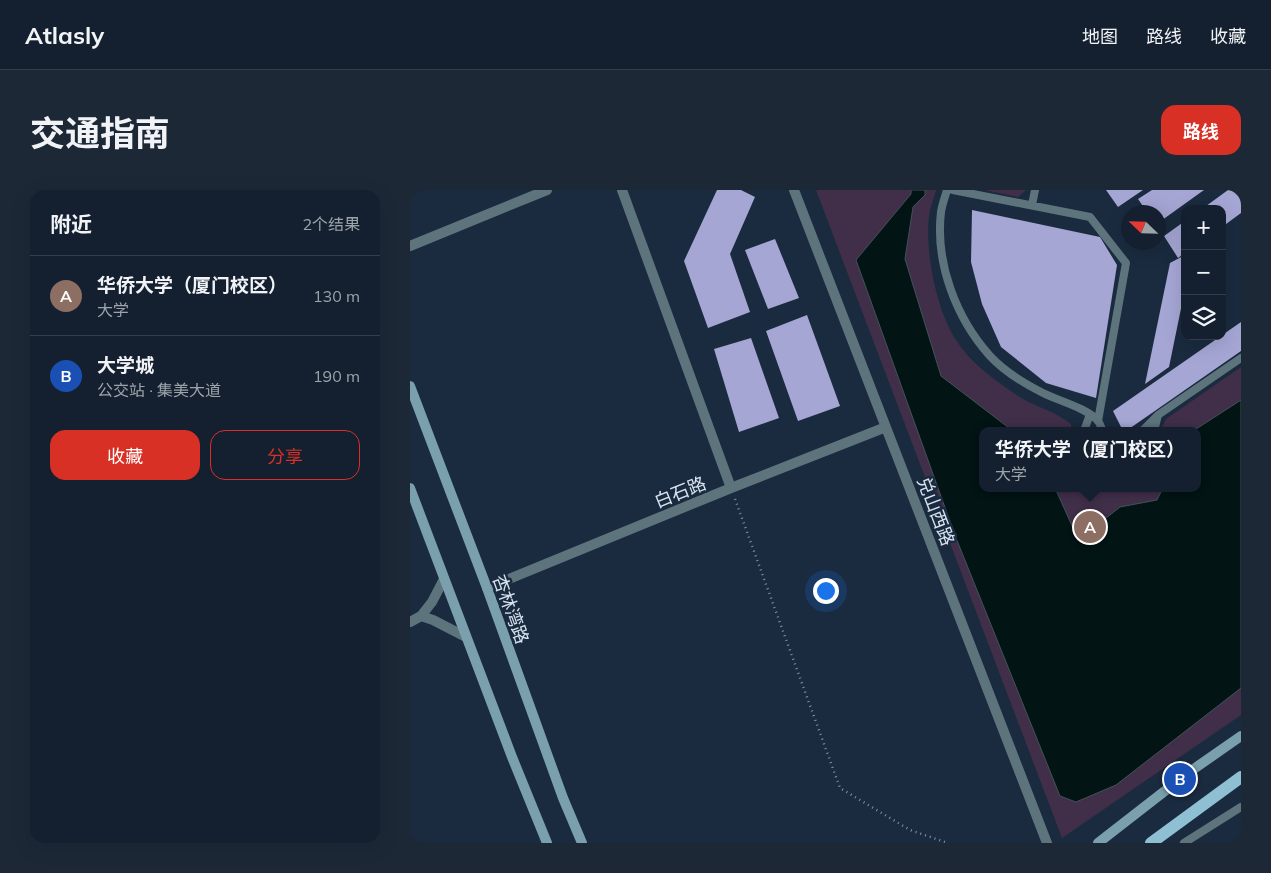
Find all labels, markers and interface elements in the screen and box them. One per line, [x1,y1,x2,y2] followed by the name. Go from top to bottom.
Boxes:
[25,20,104,50] text: Atlasly
[1082,25,1118,48] text: 地图
[1146,25,1182,48] text: 路线
[1210,25,1246,48] text: 收藏
[1161,105,1241,155] button: 路线
[30,111,170,155] text: 交通指南
[1121,205,1166,250] north arrow
[1181,205,1226,340] map controls
[1181,205,1226,250] button: +
[50,211,92,237] text: 附近
[302,214,360,234] text: 2个结果
[1181,250,1226,295] button: −
[97,273,287,297] text: 华侨大学（厦门校区）
[60,286,72,306] text: A
[313,286,360,306] text: 130 m
[1181,295,1226,340] button: layers
[97,300,129,320] text: 大学
[97,353,154,377] text: 大学城
[60,366,72,386] text: B
[313,366,360,386] text: 190 m
[97,380,221,400] text: 公交站 · 集美大道
[979,427,1201,492] popup
[50,430,200,480] button: 收藏
[210,430,360,480] button: 分享
[995,437,1185,461] text: 华侨大学（厦门校区）
[995,464,1027,484] text: 大学
[651,471,709,513] street label: 白石路
[912,473,960,549] street label: 兑山西路
[1074,508,1106,546] pin: A
[488,571,534,647] street label: 杏林湾路
[813,578,839,604] your location
[1164,760,1196,798] pin: B

